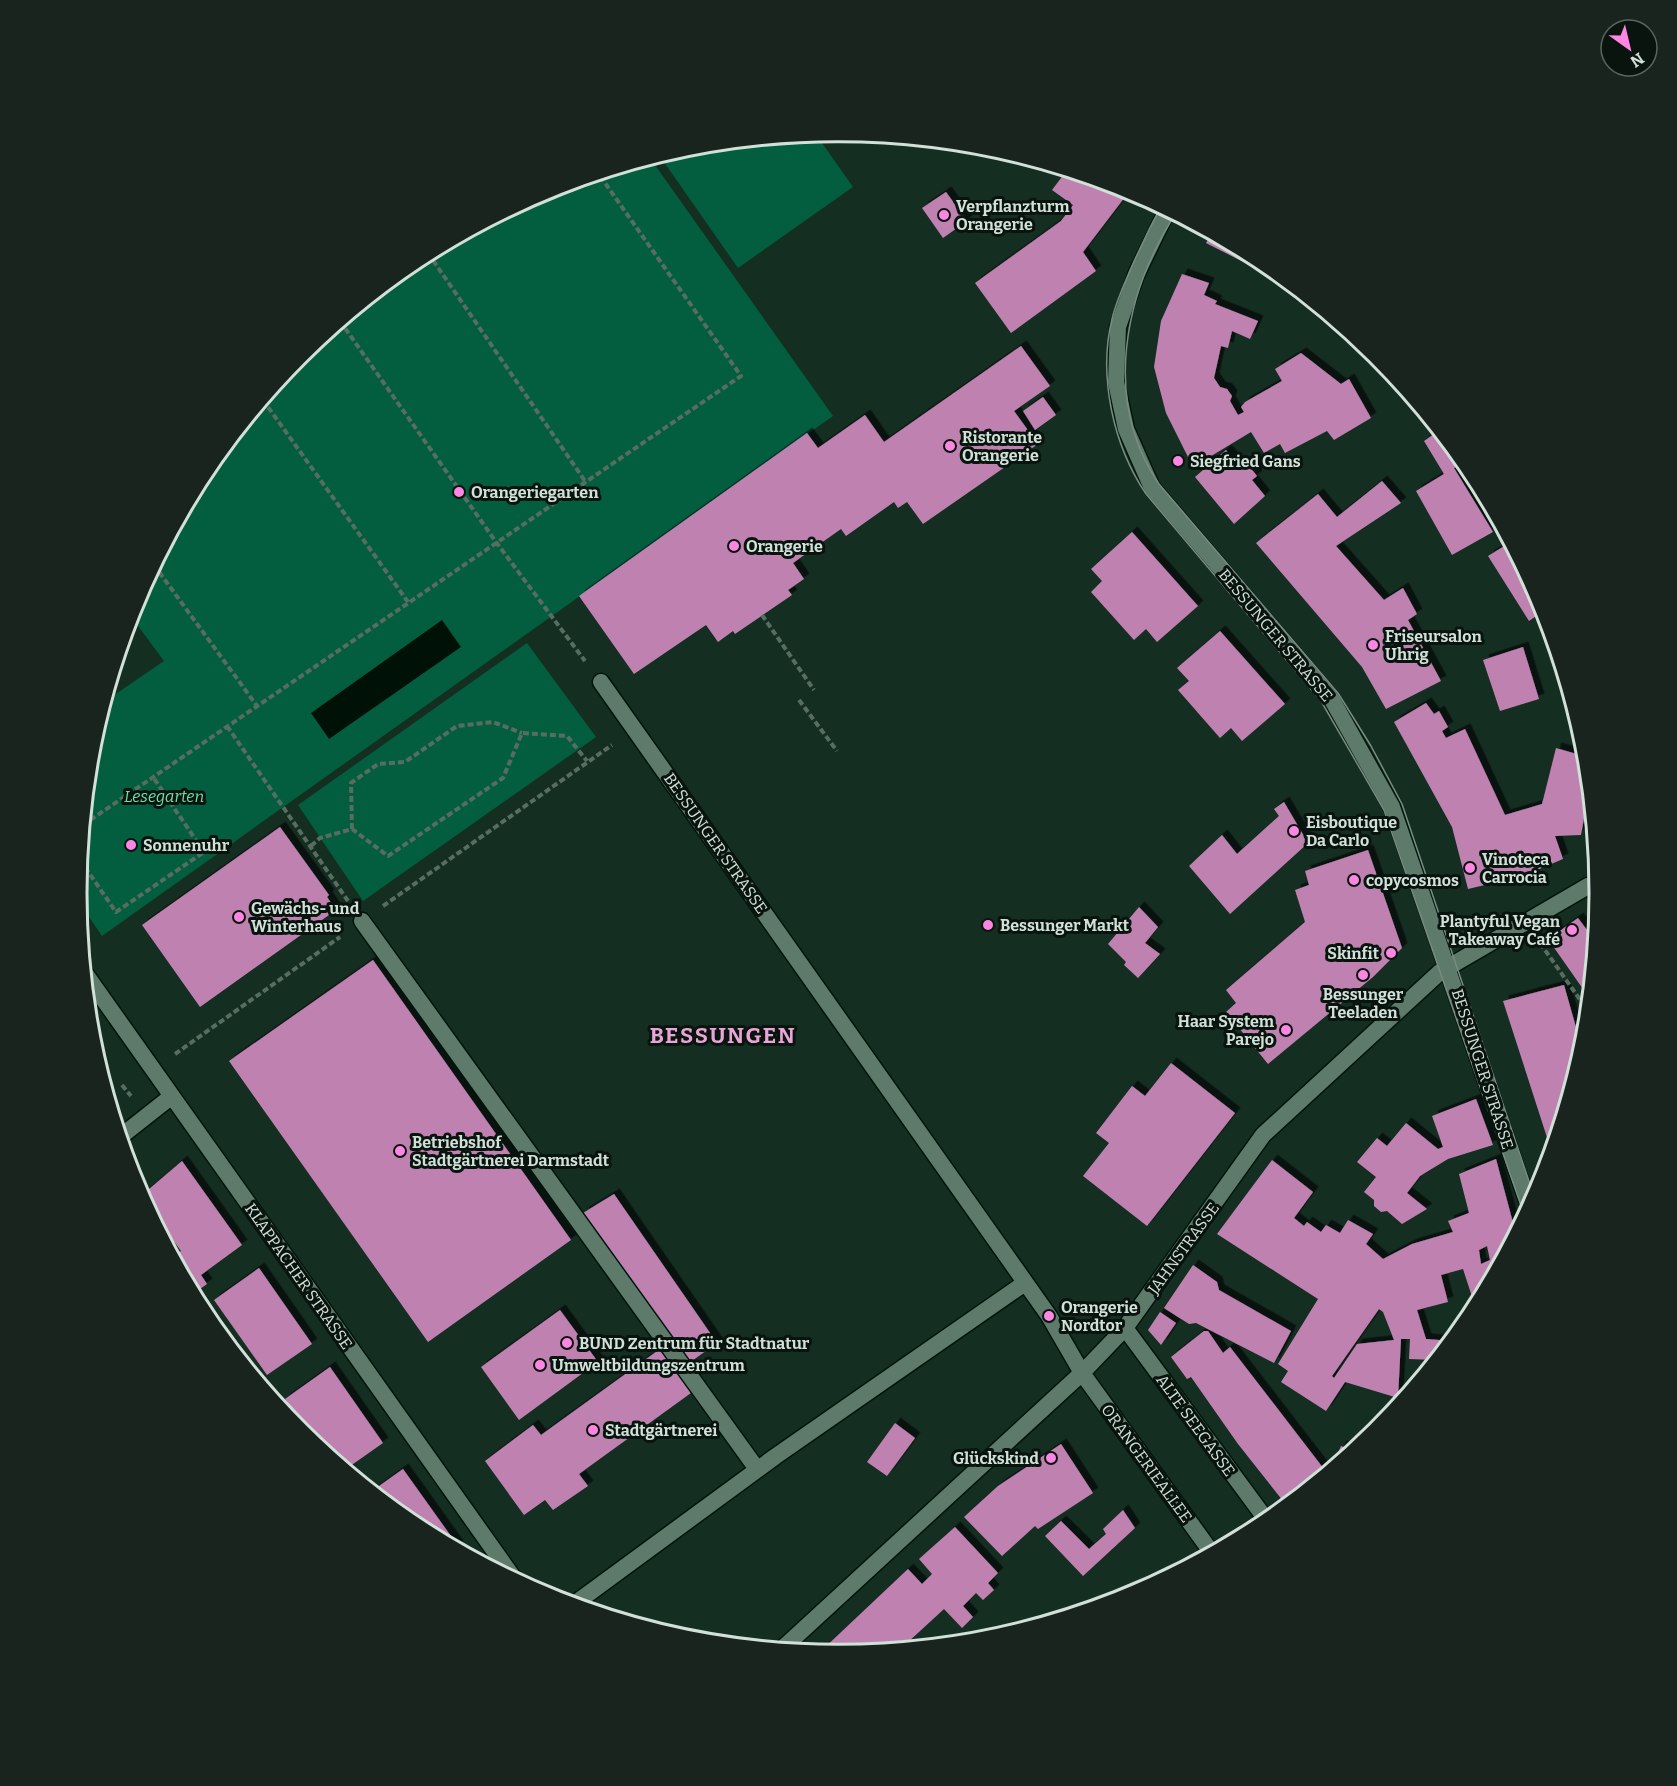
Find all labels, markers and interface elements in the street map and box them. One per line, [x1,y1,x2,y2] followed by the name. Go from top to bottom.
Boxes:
[1599,18,1659,78] north arrow
[1627,49,1648,71] text: N
[956,197,1070,234] place label: Verpflanzturm Orangerie
[937,208,951,222] marker: Verpflanzturm Orangerie
[962,428,1042,465] place label: Ristorante Orangerie
[943,439,957,453] marker: Ristorante Orangerie
[1190,452,1301,471] place label: Siegfried Gans
[1171,454,1185,468] marker: Siegfried Gans
[471,483,599,502] place label: Orangeriegarten
[452,485,466,499] marker: Orangeriegarten
[746,537,823,556] place label: Orangerie
[727,539,741,553] marker: Orangerie
[1215,565,1337,705] street label: BESSUNGER STRASSE
[1385,627,1482,664] place label: Friseursalon Uhrig
[1366,638,1380,652] marker: Friseursalon Uhrig
[660,769,771,917] street label: BESSUNGER STRASSE
[124,787,204,806] park label: Lesegarten
[1306,813,1397,850] place label: Eisboutique Da Carlo
[1287,824,1301,838] marker: Eisboutique Da Carlo
[143,836,230,855] place label: Sonnenuhr
[124,838,138,852] marker: Sonnenuhr
[1482,850,1549,887] place label: Vinoteca Carrocia
[1463,861,1477,875] marker: Vinoteca Carrocia
[1366,871,1459,890] place label: copycosmos
[1347,873,1361,887] marker: copycosmos
[251,899,360,936] place label: Gewächs- und Winterhaus
[232,910,246,924] marker: Gewächs- und Winterhaus
[1440,912,1561,949] place label: Plantyful Vegan Takeaway Café
[1000,916,1130,935] place label: Bessunger Markt
[981,918,995,932] marker: Bessunger Markt
[1565,923,1579,937] marker: Plantyful Vegan Takeaway Café
[1327,944,1380,963] place label: Skinfit
[1384,946,1398,960] marker: Skinfit
[1356,968,1370,982] marker: Bessunger Teeladen
[1323,985,1404,1022] place label: Bessunger Teeladen
[1448,987,1517,1152] street label: BESSUNGER STRASSE
[1178,1012,1275,1049] place label: Haar System Parejo
[650,1022,796,1049] district label: BESSUNGEN
[1279,1023,1293,1037] marker: Haar System Parejo
[412,1133,610,1170] place label: Betriebshof Stadtgärtnerei Darmstadt
[393,1144,407,1158] marker: Betriebshof Stadtgärtnerei Darmstadt
[1143,1199,1223,1299] street label: JAHNSTRASSE
[241,1200,356,1353] street label: KLAPPACHER STRASSE
[1061,1298,1138,1335] place label: Orangerie Nordtor
[1042,1309,1056,1323] marker: Orangerie Nordtor
[579,1334,810,1353] place label: BUND Zentrum für Stadtnatur
[560,1336,574,1350] marker: BUND Zentrum für Stadtnatur
[552,1356,745,1375] place label: Umweltbildungszentrum
[533,1358,547,1372] marker: Umweltbildungszentrum
[1152,1371,1239,1480] street label: ALTE SEEGASSE
[1097,1400,1196,1526] street label: ORANGERIEALLEE
[605,1421,717,1440] place label: Stadtgärtnerei
[586,1423,600,1437] marker: Stadtgärtnerei
[953,1449,1039,1468] place label: Glückskind
[1044,1451,1058,1465] marker: Glückskind

